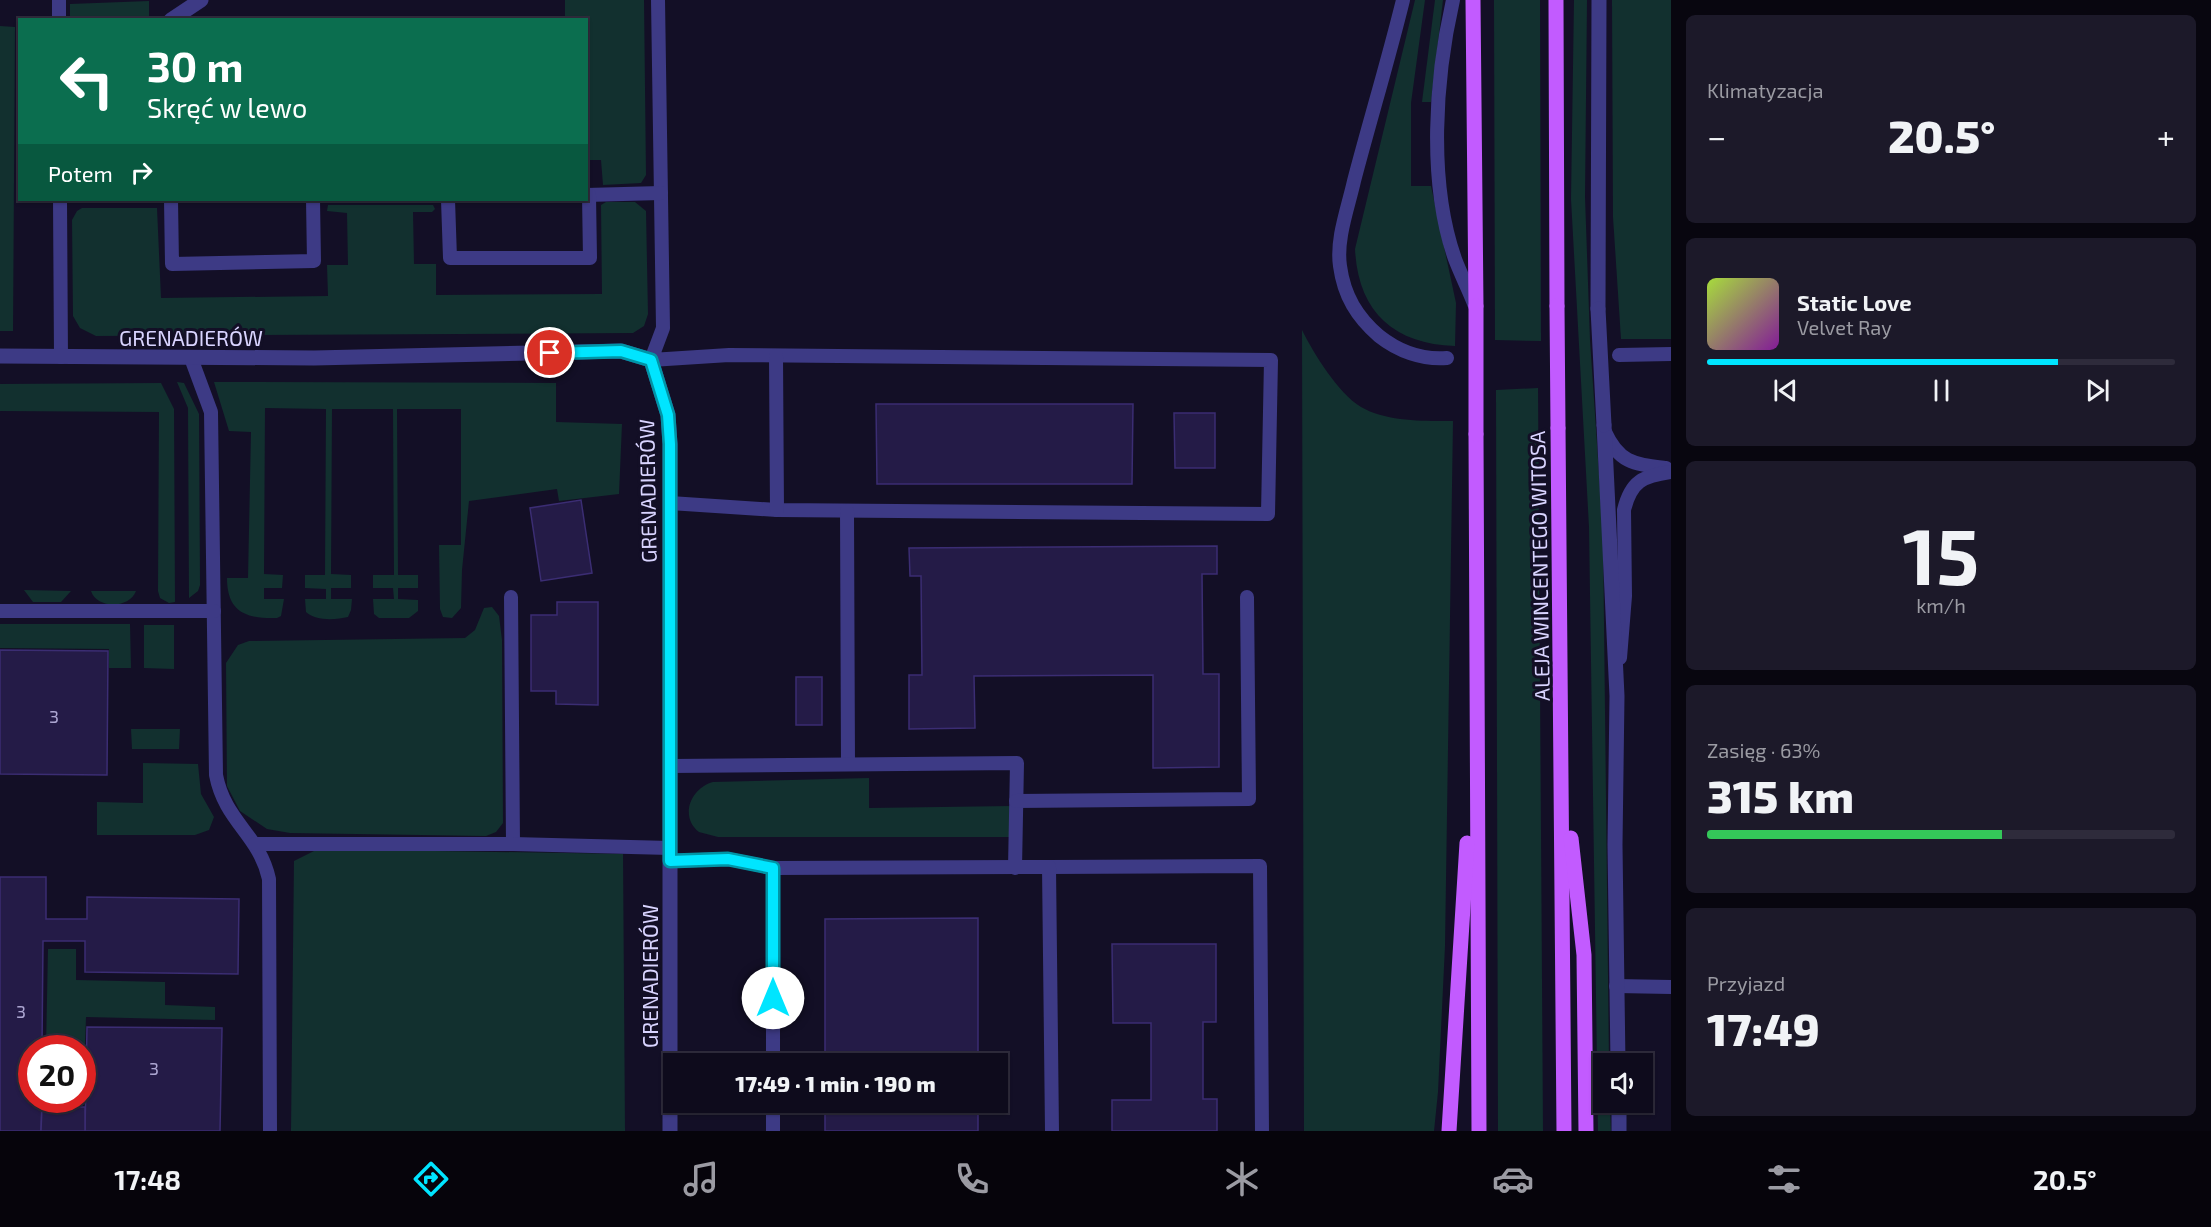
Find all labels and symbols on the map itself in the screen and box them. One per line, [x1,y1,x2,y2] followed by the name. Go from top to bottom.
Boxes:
[119,325,263,350] street label: GRENADIERÓW
[524,327,575,378] pin
[633,419,661,563] street label: GRENADIERÓW
[1524,431,1554,701] street label: ALEJA WINCENTEGO WITOSA
[49,705,59,727] house number: 3
[637,904,662,1048] street label: GRENADIERÓW
[741,966,805,1030] position arrow
[16,1000,26,1022] house number: 3
[18,1035,96,1113] speed limit sign: 20
[149,1057,159,1079] house number: 3

